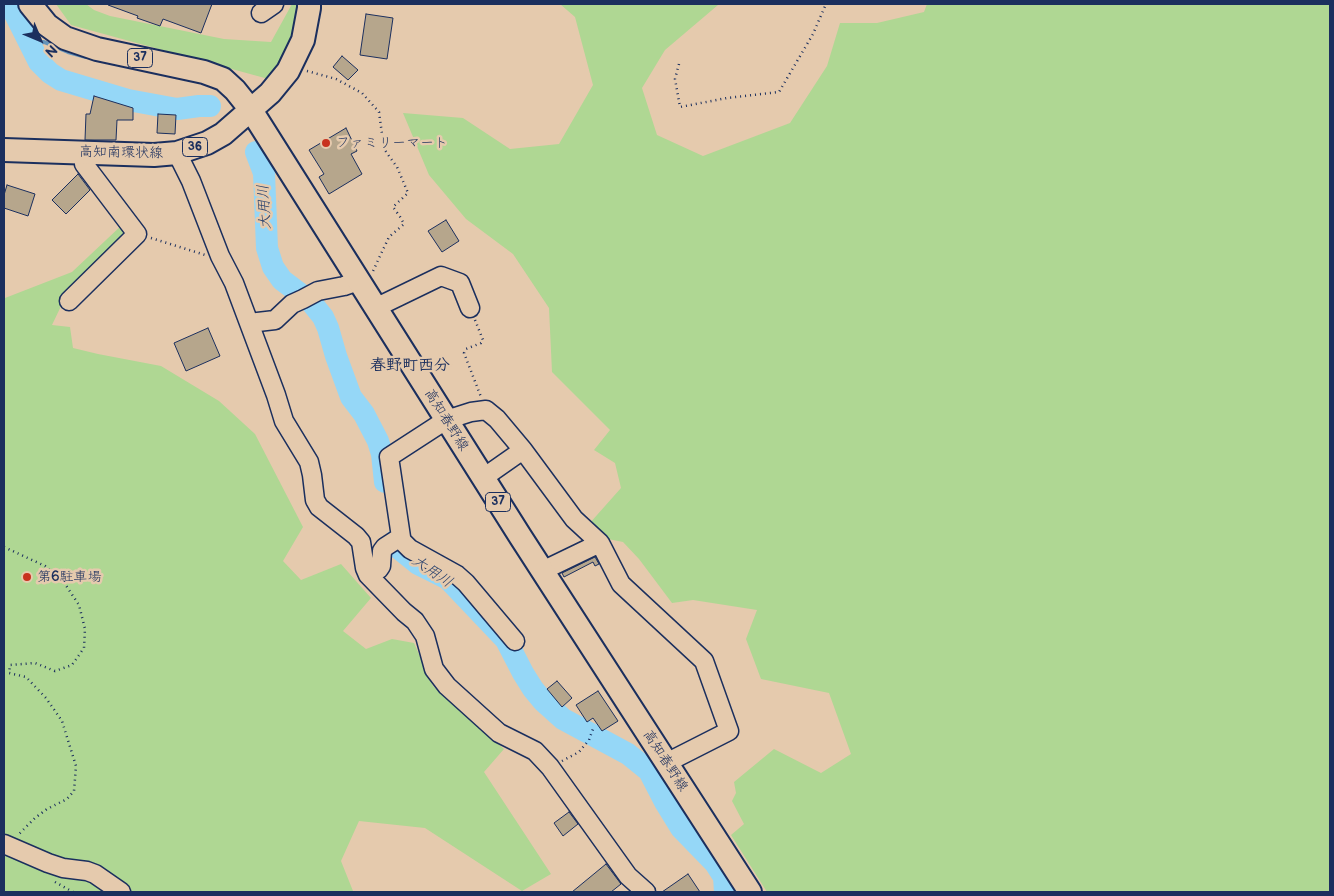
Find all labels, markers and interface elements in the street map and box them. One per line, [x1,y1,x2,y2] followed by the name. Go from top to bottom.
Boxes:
[15,15,65,65] north arrow
[41,41,61,61] text: N
[128,48,152,68] road number: 37
[336,135,448,151] place label: ファミリーマート
[320,137,332,149] marker: ファミリーマート
[182,138,208,156] road number: 36
[79,144,163,162] street label: 高知南環状線
[255,184,275,230] water label: 大用川
[370,356,450,376] district label: 春野町西分
[420,386,472,454] street label: 高知春野線
[486,492,510,512] road number: 37
[408,552,456,592] water label: 大用川
[37,569,102,585] place label: 第6駐車場
[21,571,33,583] marker: 第6駐車場
[639,727,691,795] street label: 高知春野線

